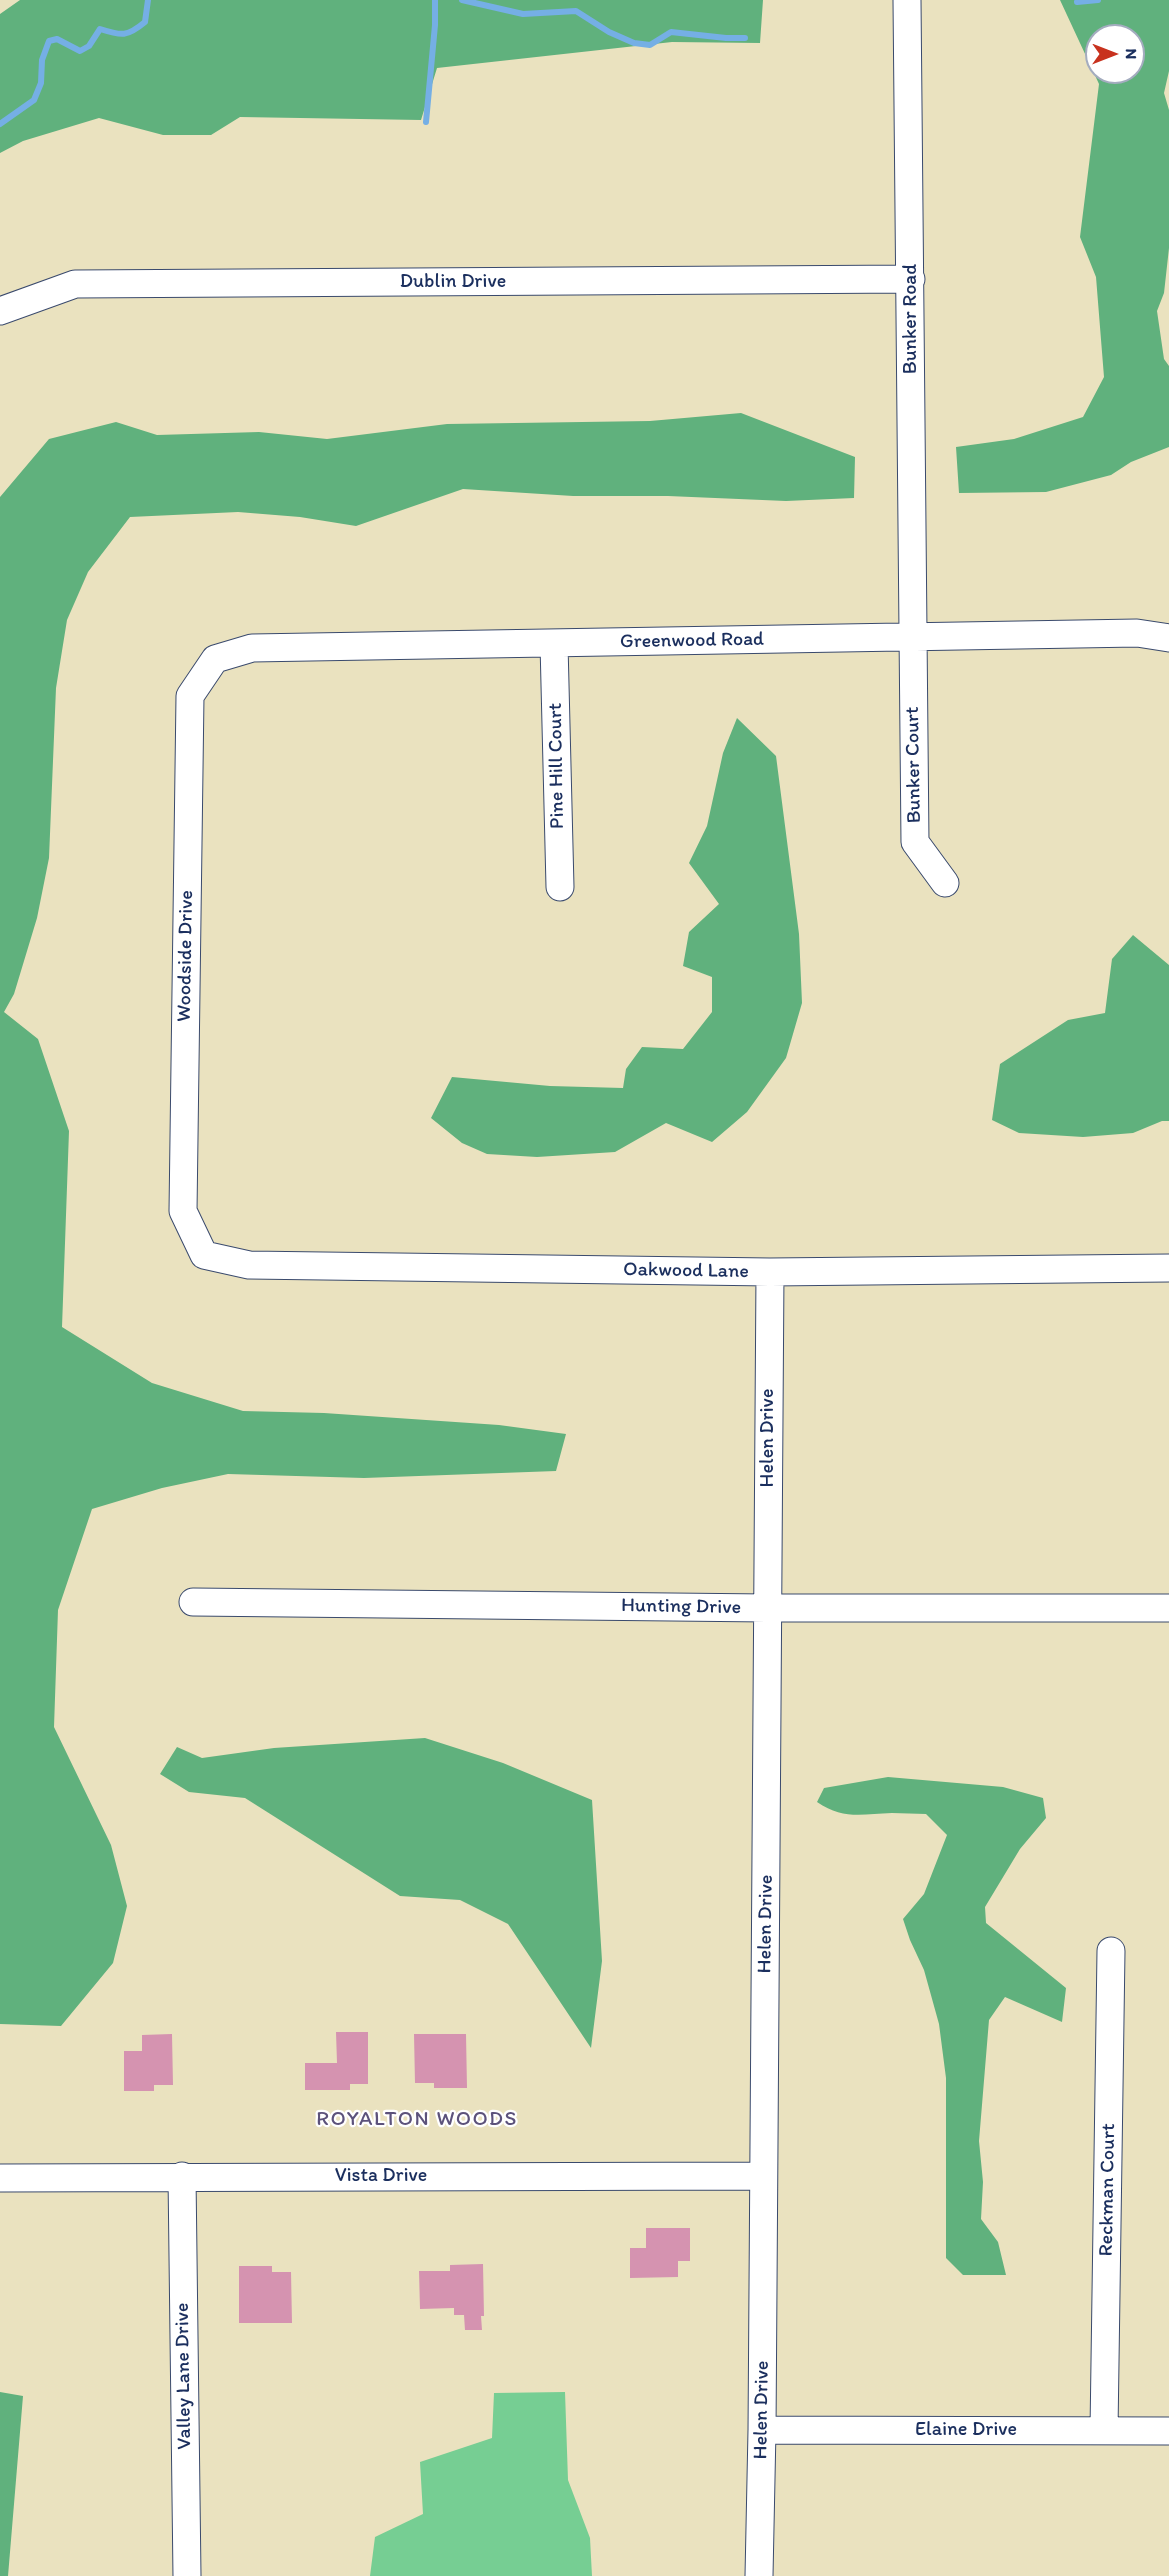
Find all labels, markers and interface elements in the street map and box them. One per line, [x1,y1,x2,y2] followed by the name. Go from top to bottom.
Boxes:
[1085,24,1145,84] north arrow
[1122,49,1141,59] text: N
[899,264,923,374] street label: Bunker Road
[400,270,506,294] street label: Dublin Drive
[620,628,764,654] street label: Greenwood Road
[544,703,570,829] street label: Pine Hill Court
[901,706,927,824] street label: Bunker Court
[173,890,199,1022] street label: Woodside Drive
[623,1258,749,1284] street label: Oakwood Lane
[756,1389,780,1487] street label: Helen Drive
[621,1594,741,1620] street label: Hunting Drive
[753,1874,779,1974] street label: Helen Drive
[315,2107,519,2133] district label: ROYALTON WOODS
[1095,2123,1121,2257] street label: Reckman Court
[335,2164,427,2188] street label: Vista Drive
[171,2302,197,2450] street label: Valley Lane Drive
[749,2360,775,2460] street label: Helen Drive
[915,2418,1017,2442] street label: Elaine Drive

